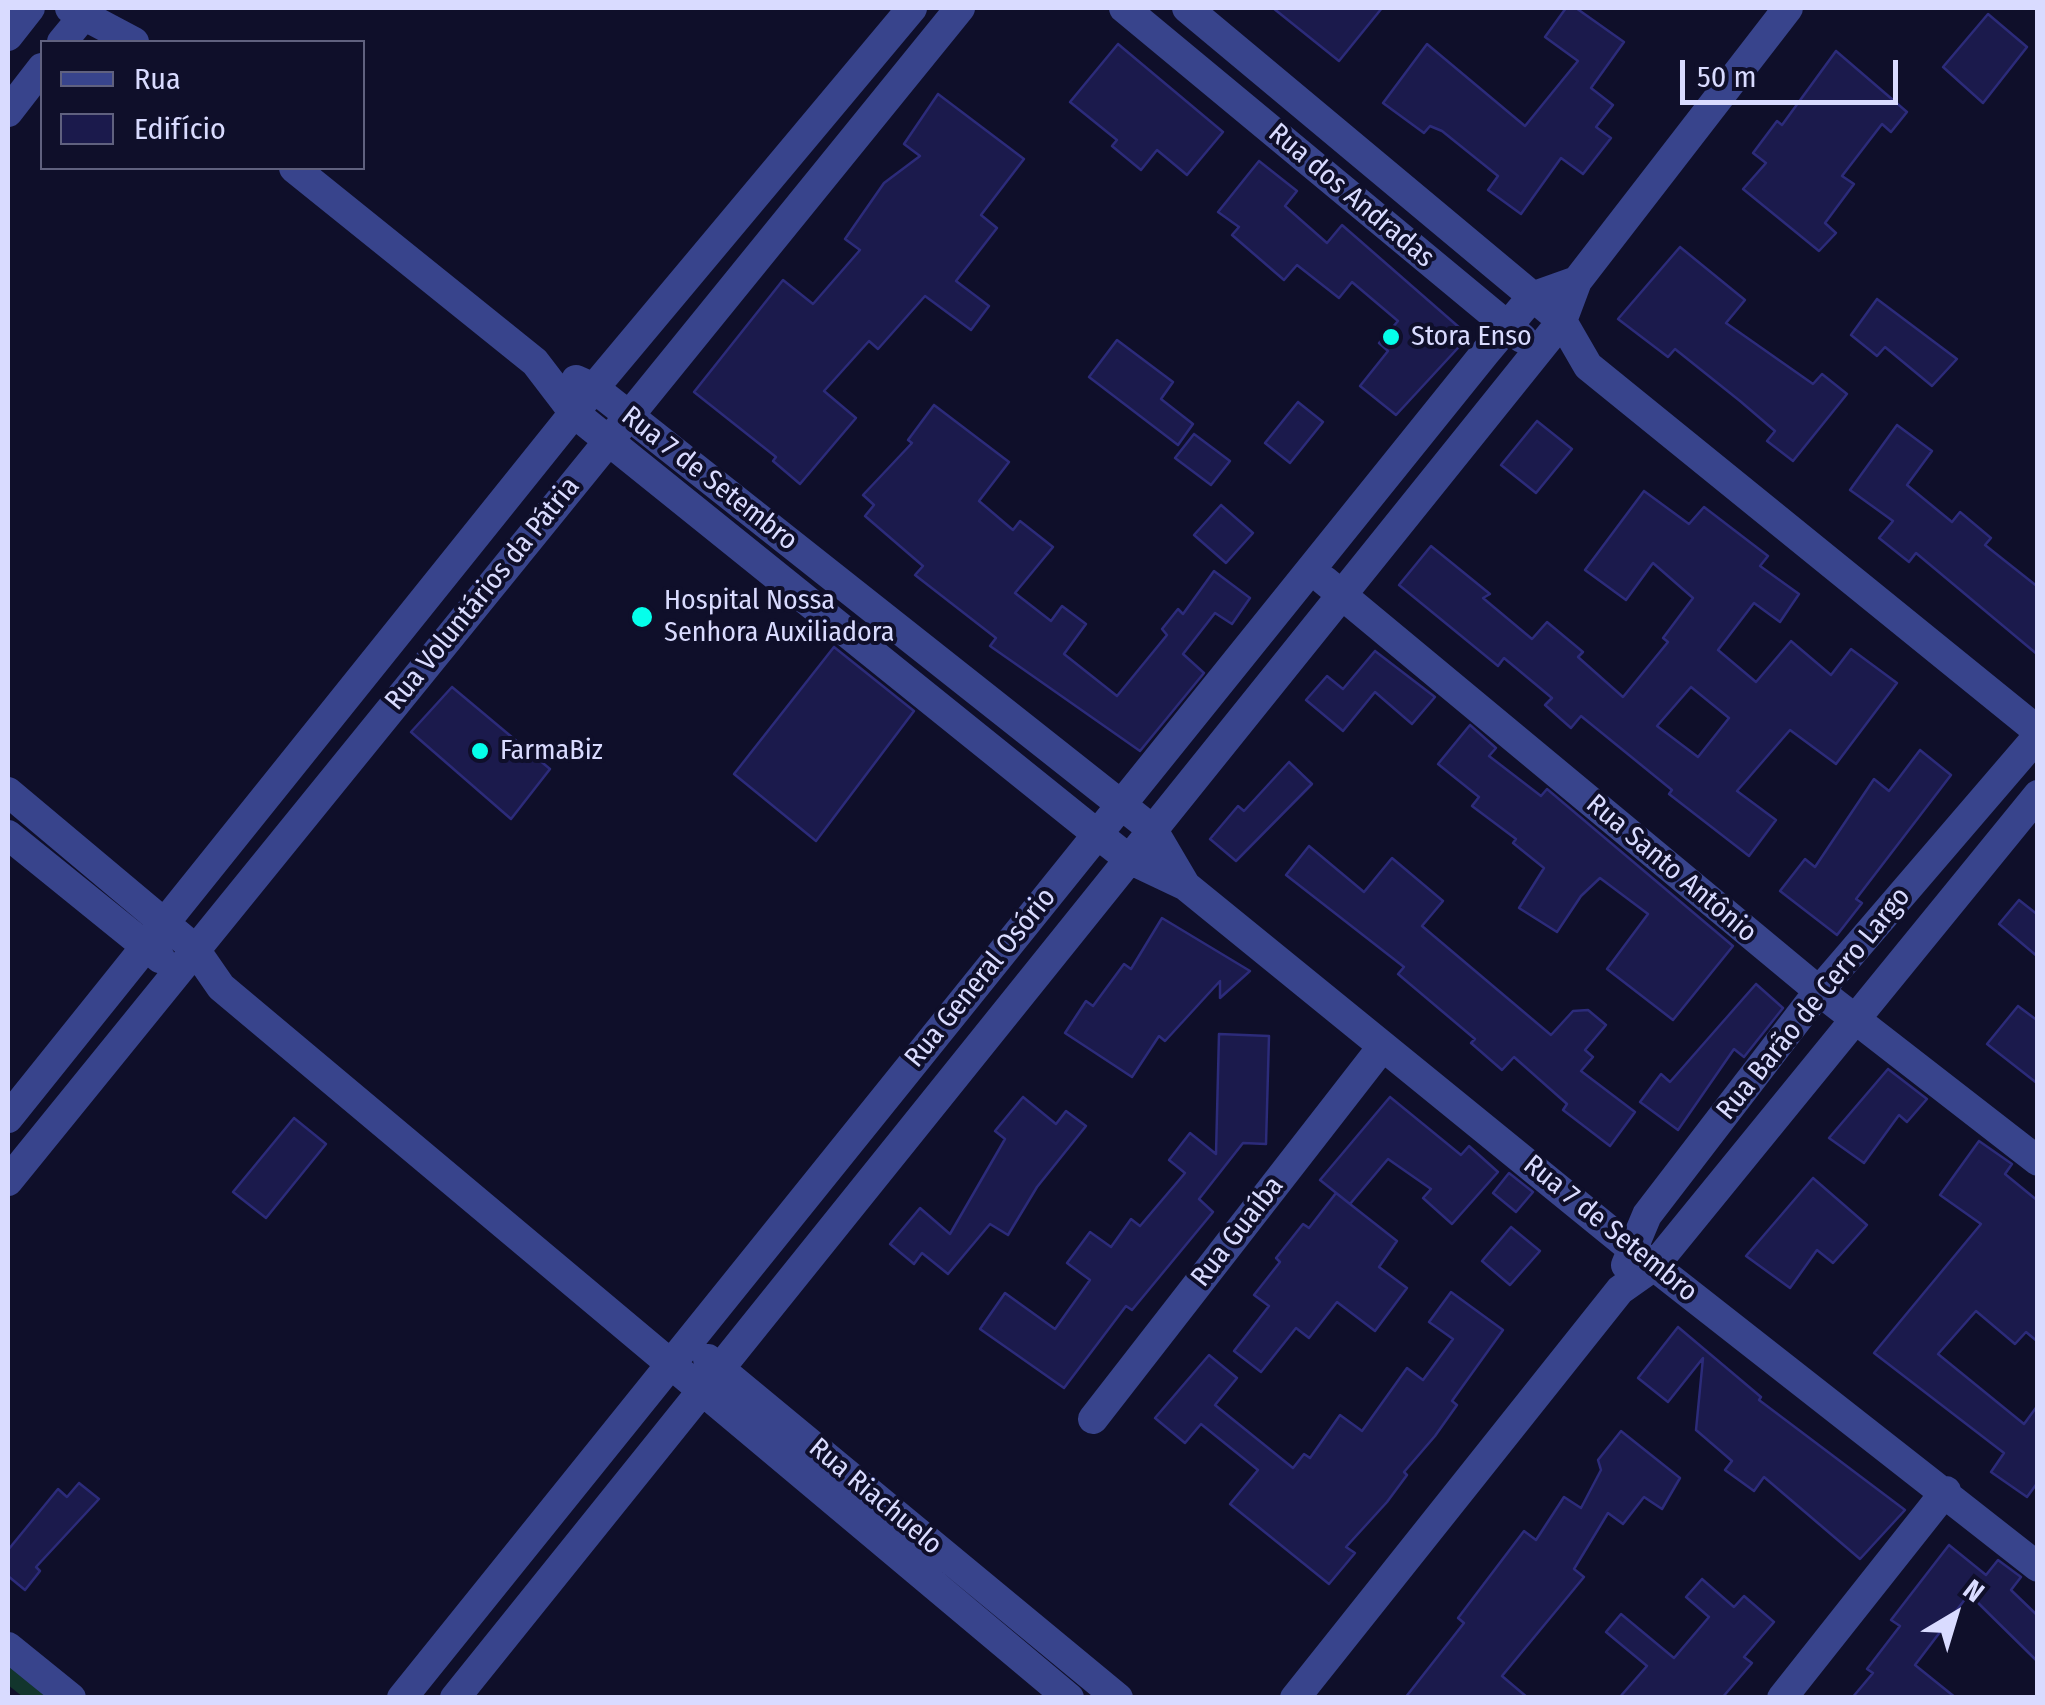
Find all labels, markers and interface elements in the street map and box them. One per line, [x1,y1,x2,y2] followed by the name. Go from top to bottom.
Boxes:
[40,40,365,170] legend
[1685,40,1902,102] scale bar
[1697,59,1757,95] text: 50 m
[134,61,181,97] text: Rua
[134,111,226,147] text: Edifício
[1261,117,1441,275] street label: Rua dos Andradas
[1411,320,1532,354] place label: Stora Enso
[1380,326,1402,348] marker: Stora Enso
[614,400,804,558] street label: Rua 7 de Setembro
[379,471,587,717] street label: Rua Voluntários da Pátria
[664,584,894,650] place label: Hospital Nossa Senhora Auxiliadora
[629,604,655,630] marker: Hospital Nossa Senhora Auxiliadora
[500,734,603,768] place label: FarmaBiz
[469,740,491,762] marker: FarmaBiz
[1579,788,1763,950] street label: Rua Santo Antônio
[1710,881,1918,1127] street label: Rua Barão de Cerro Largo
[898,882,1064,1074] street label: Rua General Osório
[1516,1149,1704,1309] street label: Rua 7 de Setembro
[1185,1170,1291,1294] street label: Rua Guaíba
[802,1432,948,1562] street label: Rua Riachuelo
[1905,1565,2005,1665] north arrow
[1957,1573,1991,1609] text: N

